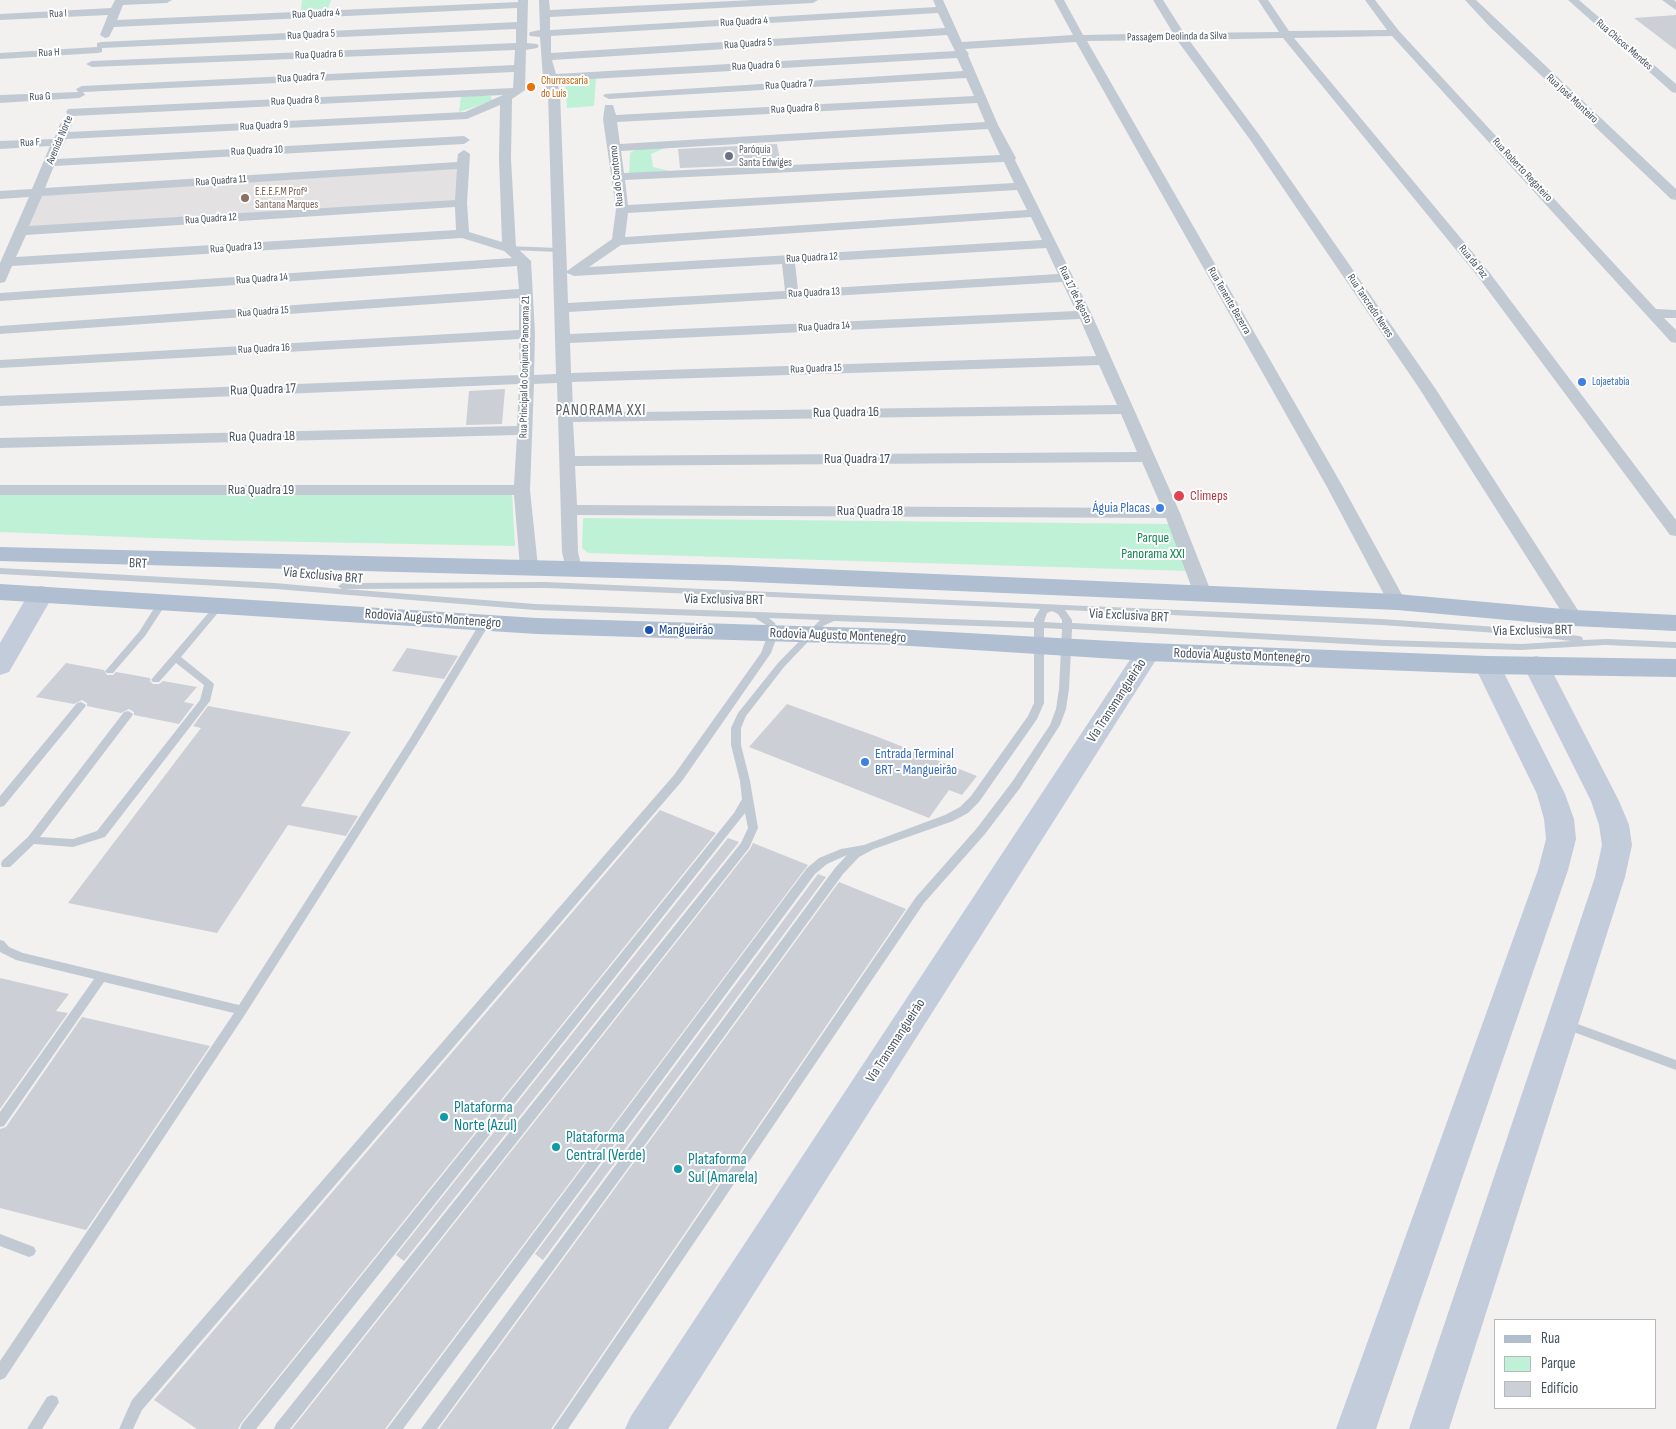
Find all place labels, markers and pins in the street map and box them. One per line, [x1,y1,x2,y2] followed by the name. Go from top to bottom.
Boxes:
[541,74,588,100] place label: Churrascaria do Luis
[525,81,537,93] marker: Churrascaria do Luis
[739,143,792,169] place label: Paróquia Santa Edwiges
[723,150,735,162] marker: Paróquia Santa Edwiges
[255,185,318,211] place label: E.E.E.F.M Profº Santana Marques
[239,192,251,204] marker: E.E.E.F.M Profº Santana Marques
[1592,375,1629,389] place label: Lojaetabia
[1576,376,1588,388] marker: Lojaetabia
[1190,488,1228,504] place label: Climeps
[1172,489,1186,503] marker: Climeps
[1092,500,1150,516] place label: Águia Placas
[1154,502,1166,514] marker: Águia Placas
[659,622,713,638] place label: Mangueirão
[643,624,655,636] marker: Mangueirão
[875,746,957,779] place label: Entrada Terminal BRT - Mangueirão
[859,756,871,768] marker: Entrada Terminal BRT - Mangueirão
[454,1098,517,1136] place label: Plataforma Norte (Azul)
[438,1111,450,1123] marker: Plataforma Norte (Azul)
[566,1128,645,1166] place label: Plataforma Central (Verde)
[550,1141,562,1153] marker: Plataforma Central (Verde)
[688,1150,757,1188] place label: Plataforma Sul (Amarela)
[672,1163,684,1175] marker: Plataforma Sul (Amarela)

